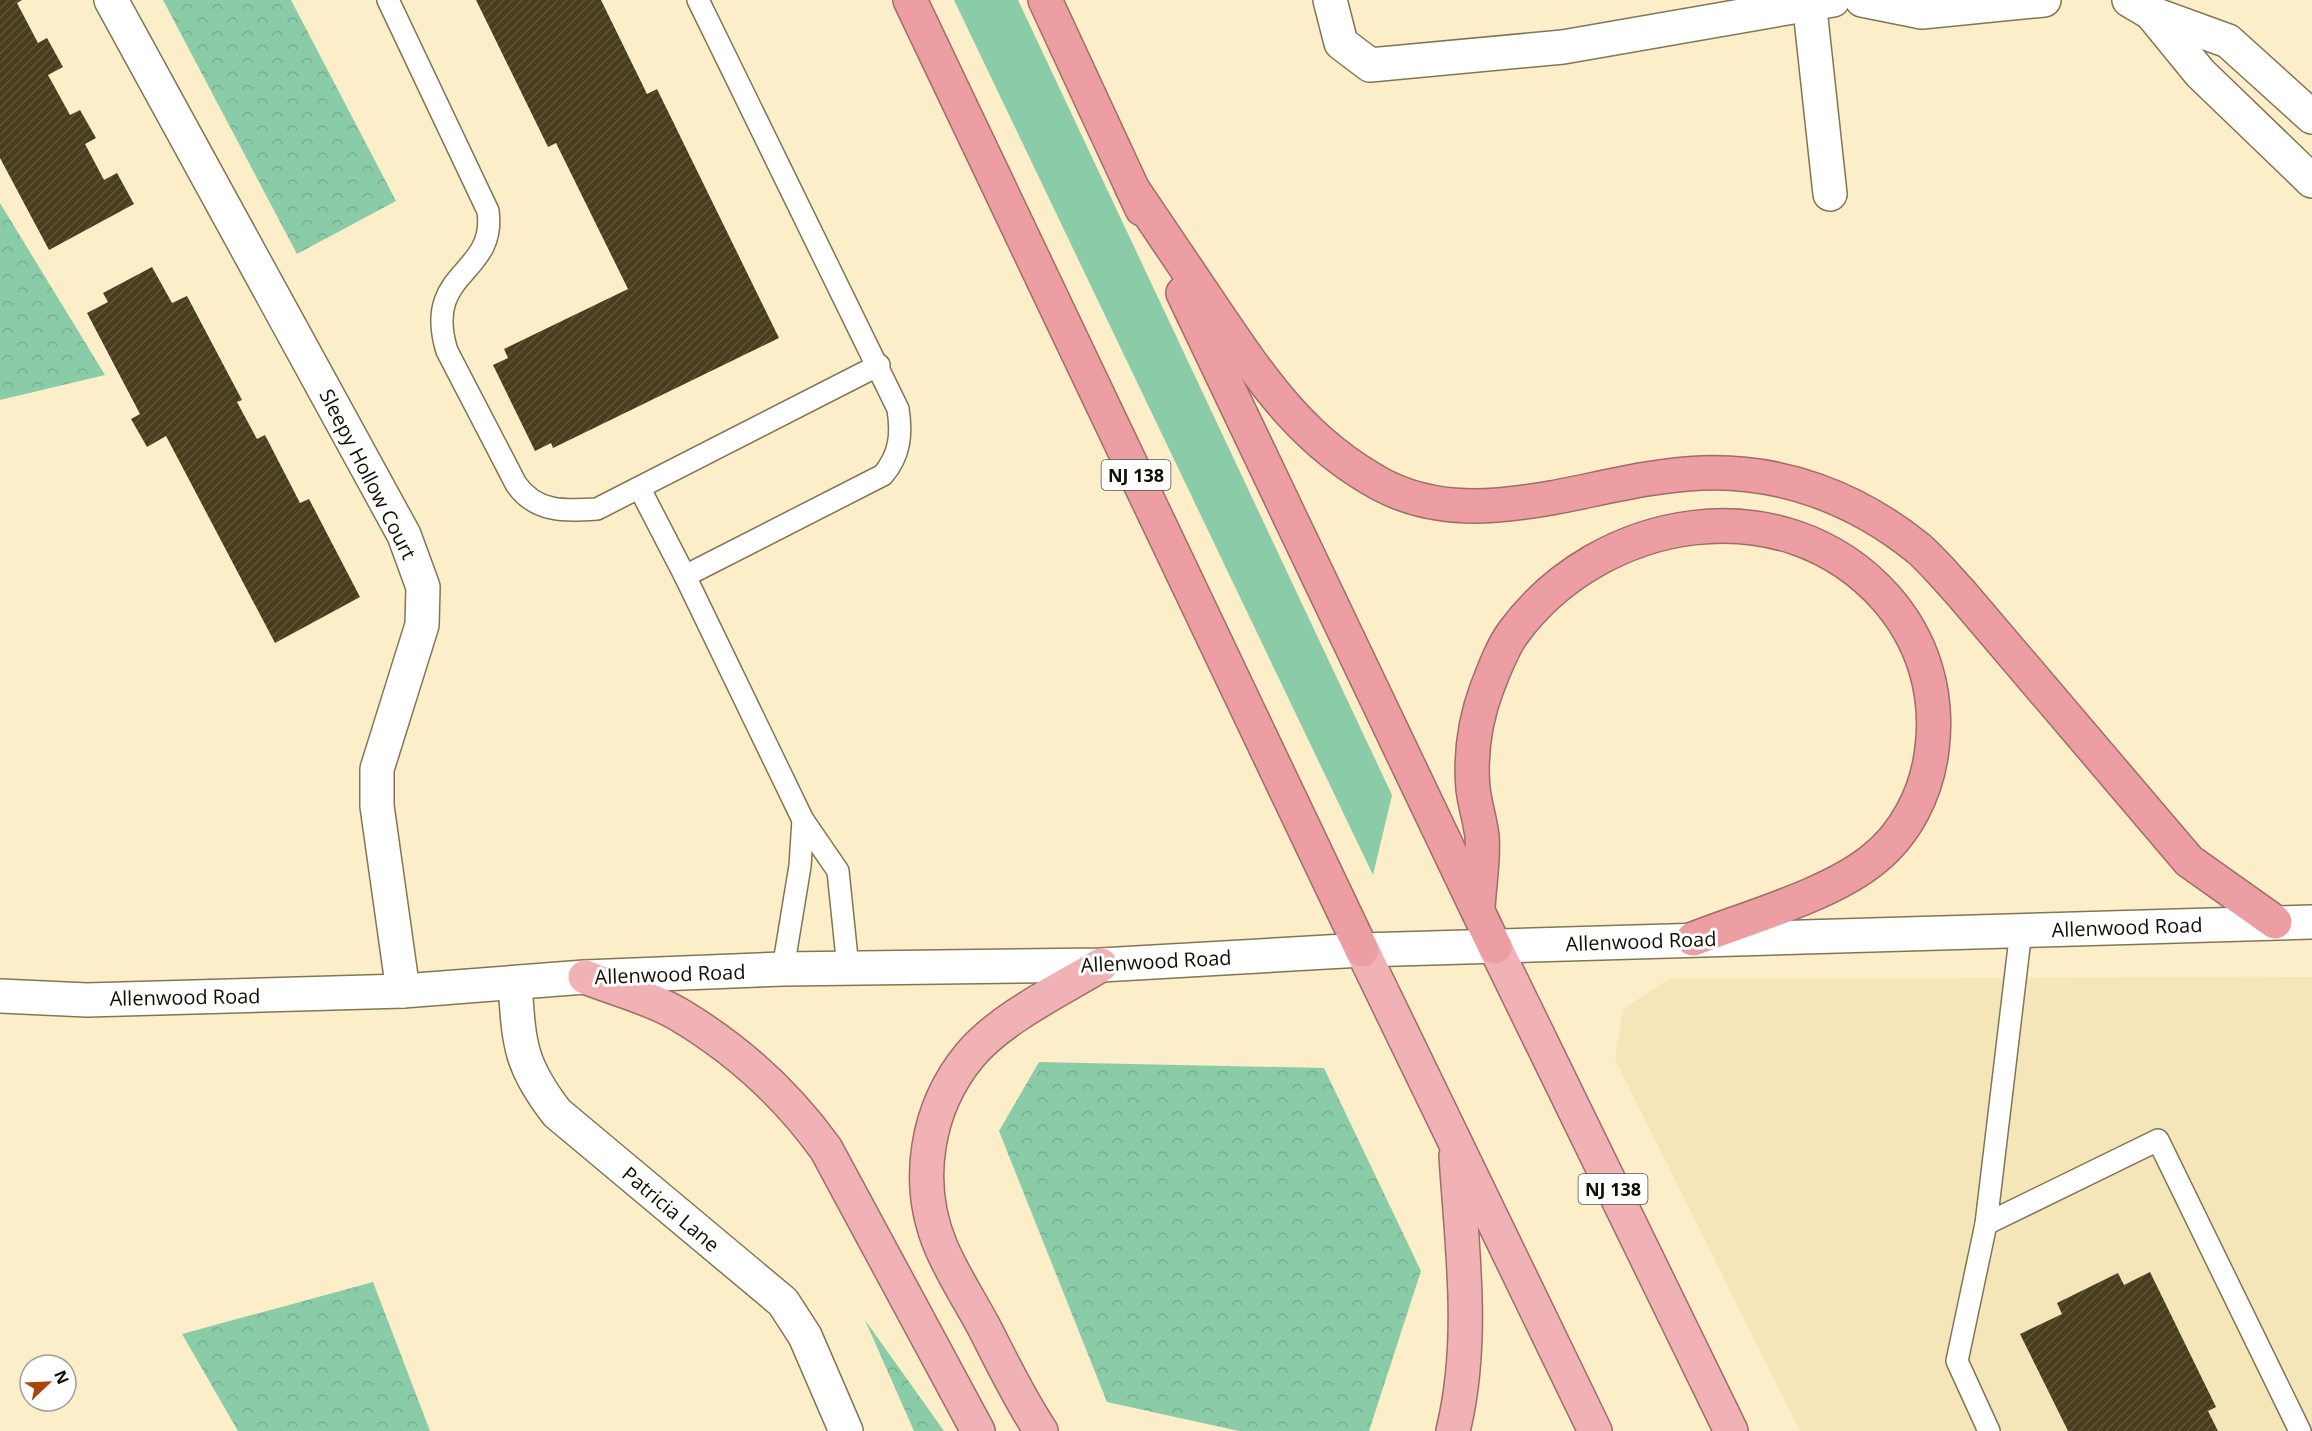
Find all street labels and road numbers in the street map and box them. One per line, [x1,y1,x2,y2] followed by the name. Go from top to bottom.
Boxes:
[313,384,423,564] street label: Sleepy Hollow Court
[1102,460,1170,490] road number: NJ 138
[2051,911,2203,943] street label: Allenwood Road
[1565,925,1717,957] street label: Allenwood Road
[1080,944,1232,978] street label: Allenwood Road
[594,958,746,990] street label: Allenwood Road
[109,982,261,1012] street label: Allenwood Road
[617,1160,725,1258] street label: Patricia Lane
[1578,1174,1648,1204] road number: NJ 138

